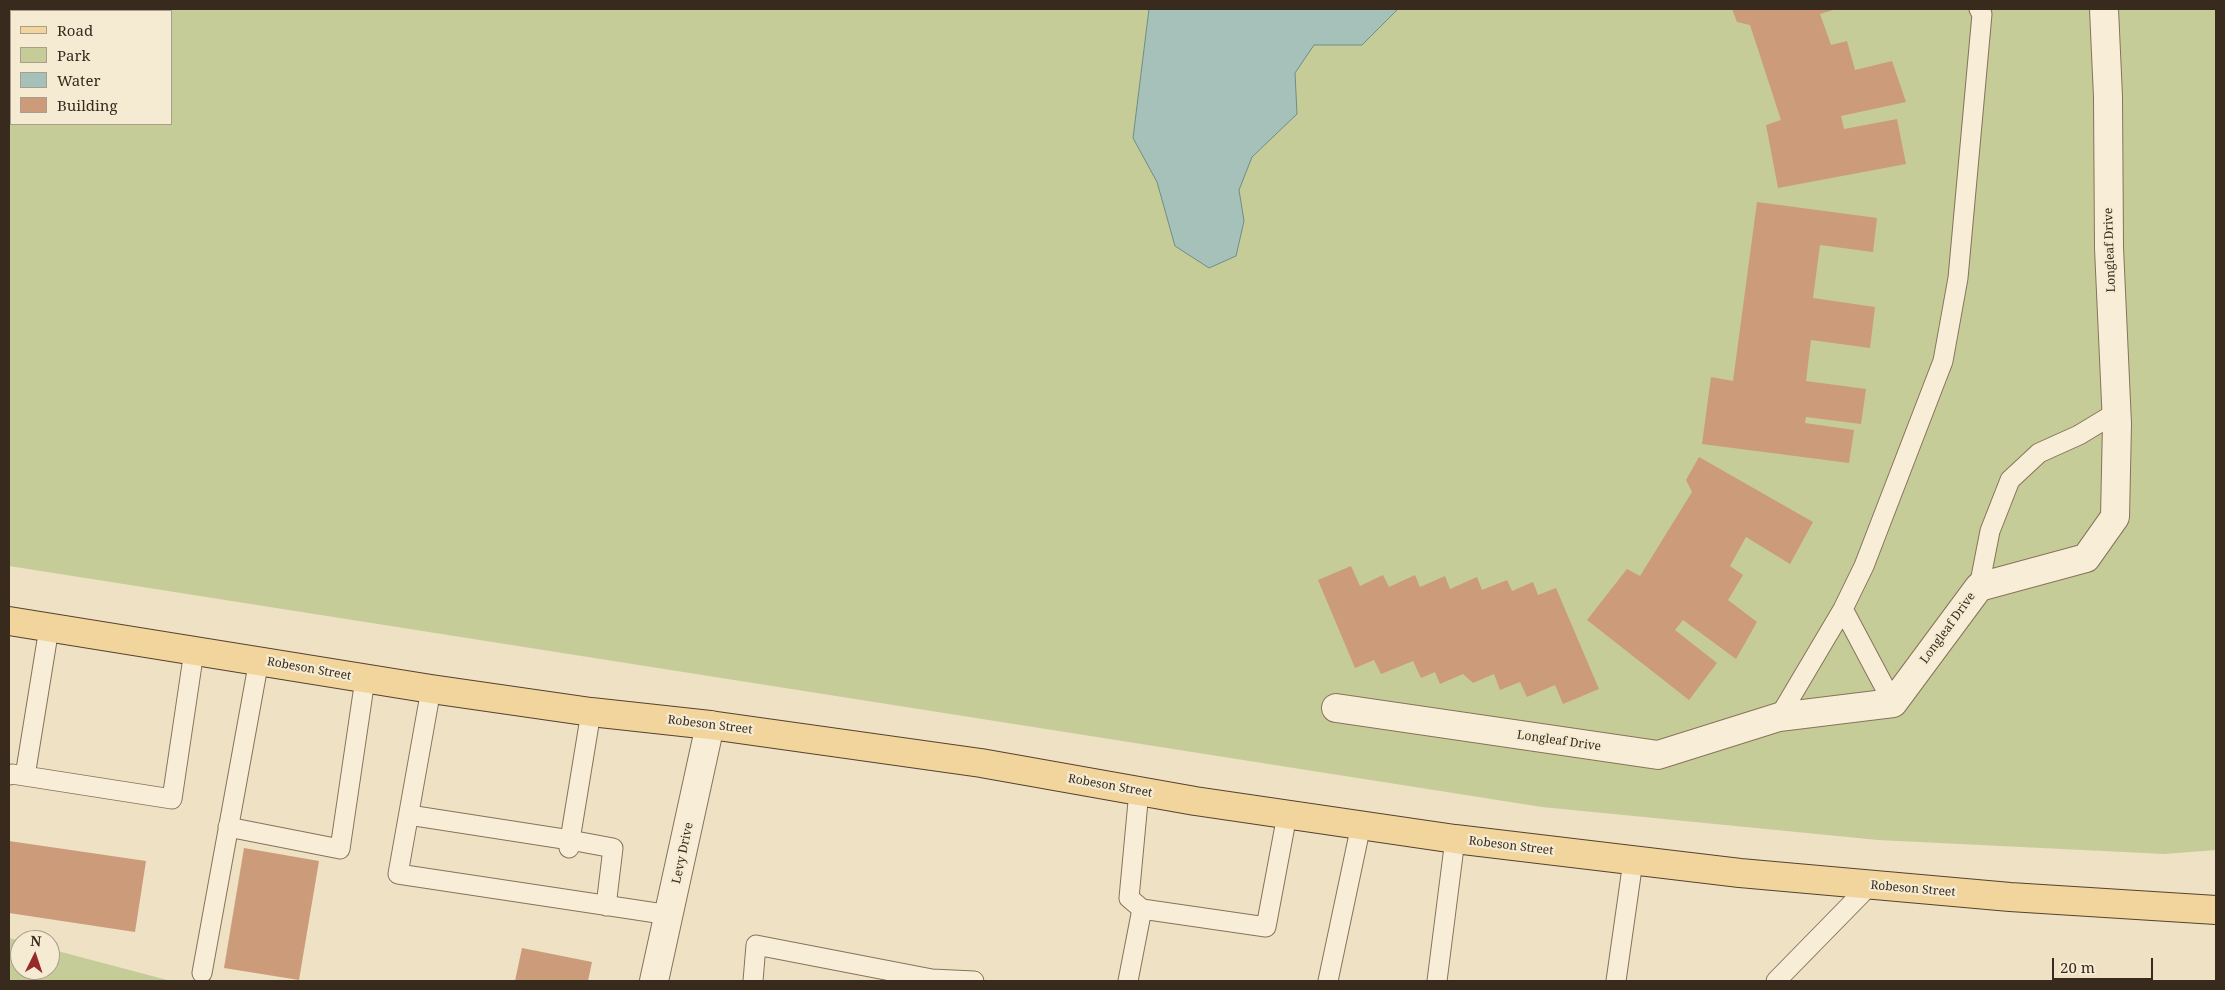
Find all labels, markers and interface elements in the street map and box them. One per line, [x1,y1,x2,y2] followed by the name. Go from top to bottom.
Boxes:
[10,10,172,125] legend
[57,20,93,40] text: Road
[57,45,90,65] text: Park
[57,70,100,90] text: Water
[57,95,118,115] text: Building
[2101,207,2119,293] street label: Longleaf Drive
[1917,590,1979,666] street label: Longleaf Drive
[266,655,352,683] street label: Robeson Street
[667,713,753,737] street label: Robeson Street
[1516,728,1602,754] street label: Longleaf Drive
[1067,772,1153,800] street label: Robeson Street
[669,821,697,885] street label: Levy Drive
[1468,834,1554,858] street label: Robeson Street
[1870,878,1956,900] street label: Robeson Street
[10,930,60,980] north arrow
[30,931,42,950] text: N
[2055,948,2156,980] scale bar
[2060,957,2095,977] text: 20 m

